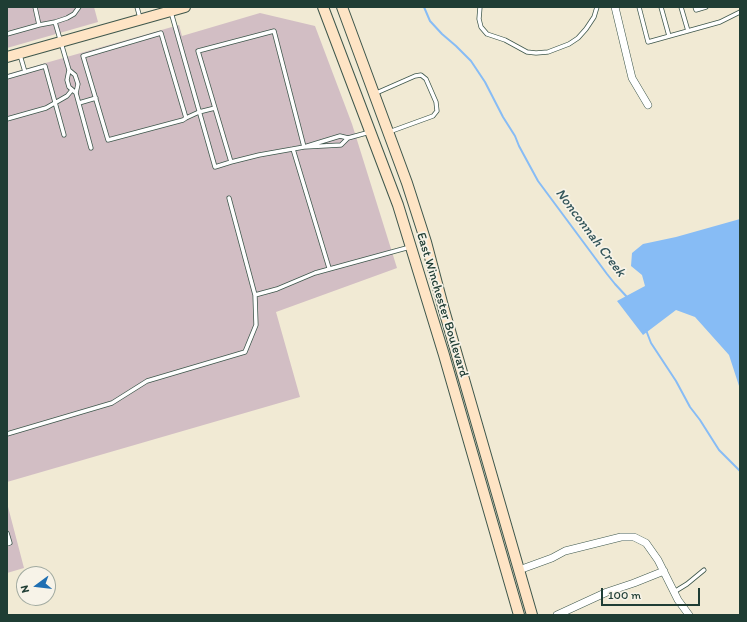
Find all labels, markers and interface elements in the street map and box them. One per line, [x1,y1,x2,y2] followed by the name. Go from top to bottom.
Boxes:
[551,185,629,281] water label: Nonconnah Creek
[413,231,471,379] street label: East Winchester Boulevard
[16,566,56,606] north arrow
[603,580,702,606] scale bar
[18,584,32,594] text: N
[608,588,641,602] text: 100 m

